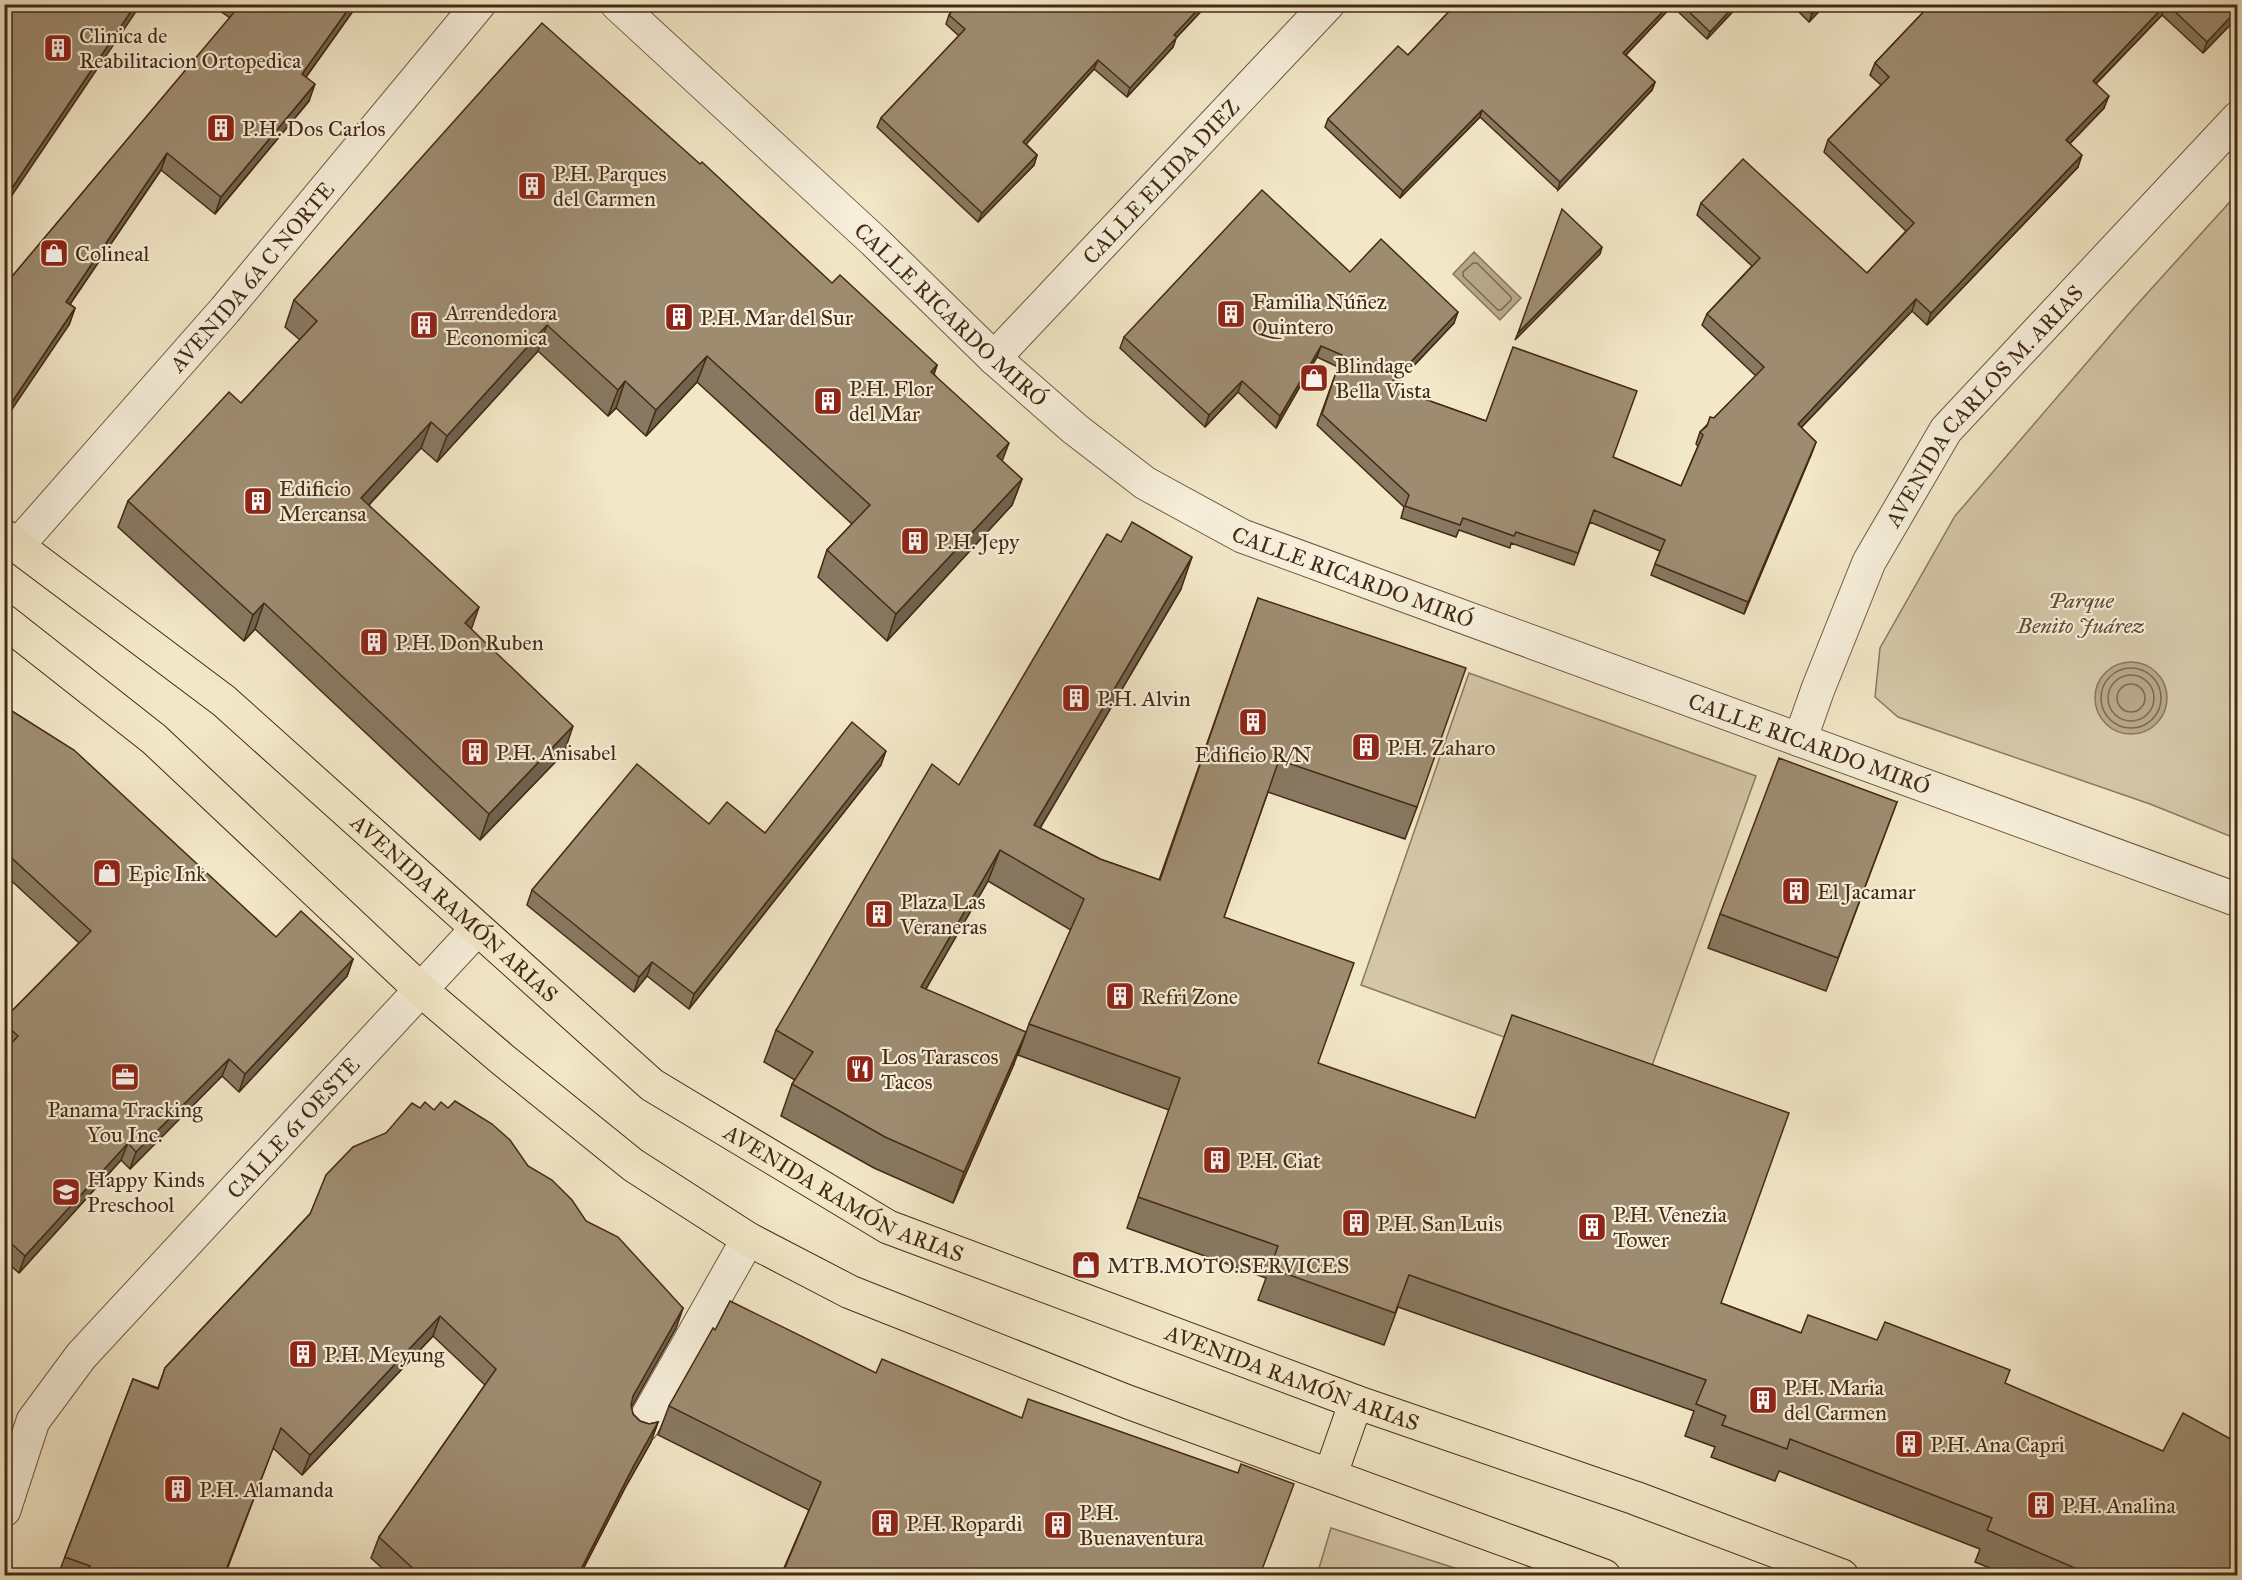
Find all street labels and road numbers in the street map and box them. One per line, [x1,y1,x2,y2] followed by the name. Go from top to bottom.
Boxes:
[1077,93,1246,270] street label: CALLE ELIDA DIEZ
[163,176,340,378] street label: AVENIDA 6A C NORTE
[849,217,1053,412] street label: CALLE RICARDO MIRÓ
[1879,279,2089,533] street label: AVENIDA CARLOS M. ARIAS
[1227,520,1477,634] street label: CALLE RICARDO MIRÓ
[1685,687,1934,800] street label: CALLE RICARDO MIRÓ
[345,808,563,1008] street label: AVENIDA RAMÓN ARIAS
[221,1051,366,1204] street label: CALLE 61 OESTE
[718,1118,967,1268] street label: AVENIDA RAMÓN ARIAS
[1161,1319,1423,1437] street label: AVENIDA RAMÓN ARIAS

